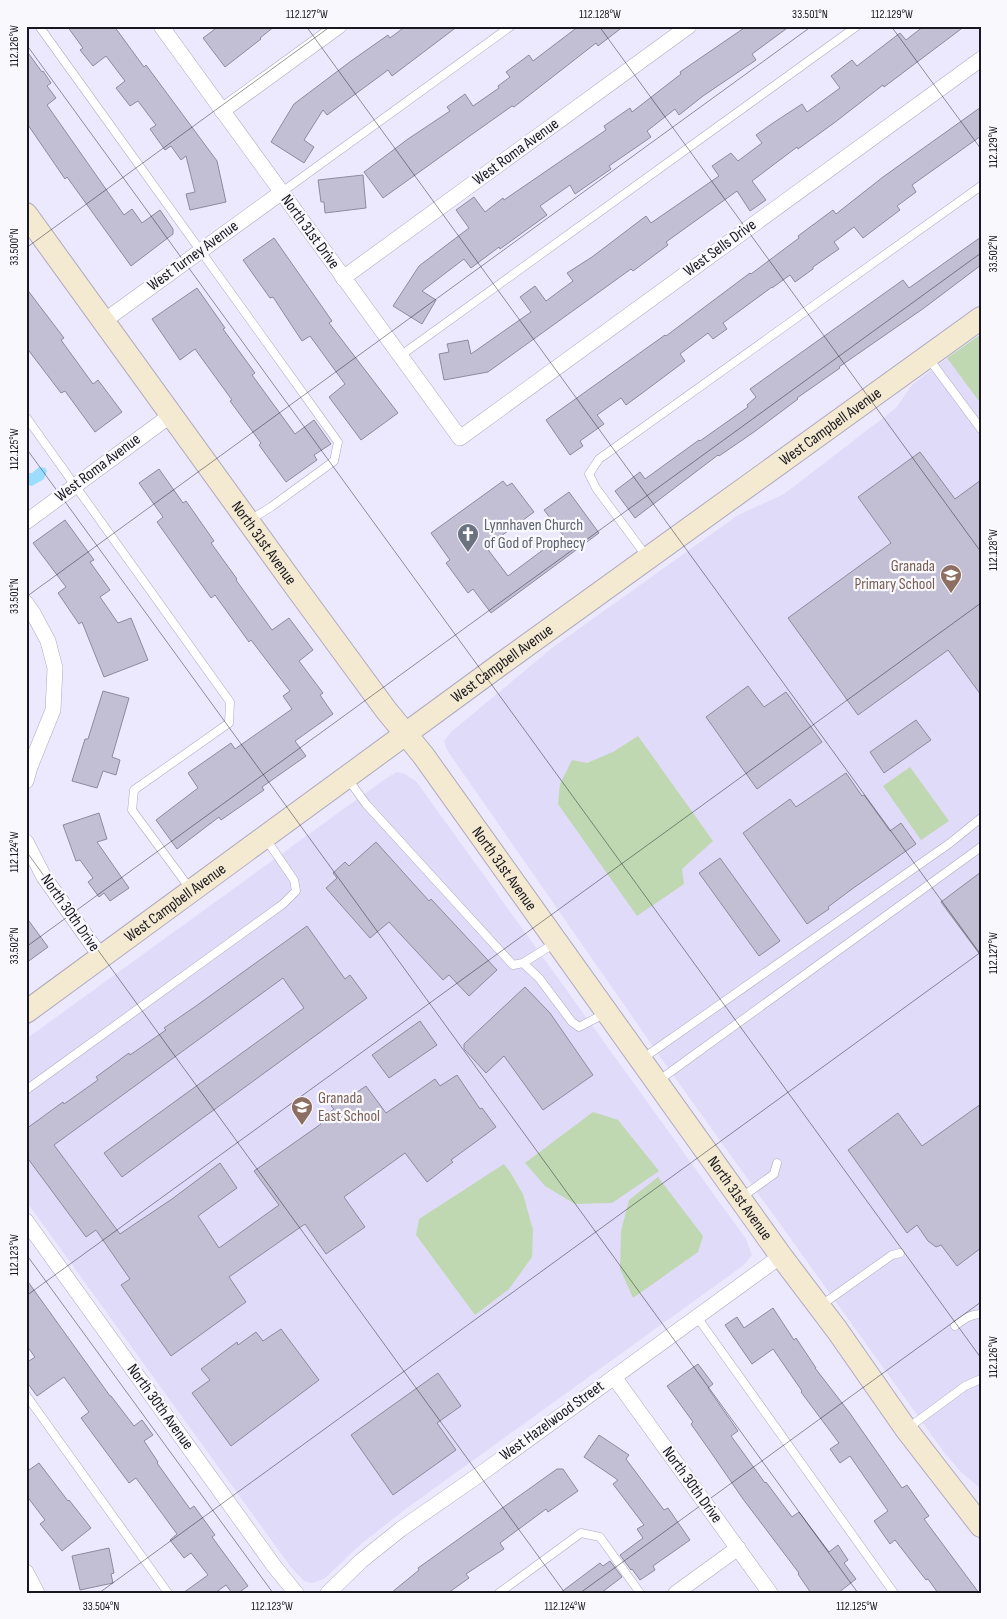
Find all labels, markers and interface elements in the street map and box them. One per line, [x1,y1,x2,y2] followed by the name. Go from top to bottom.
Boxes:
[286,7,328,22] text: 112.127°W
[579,7,621,22] text: 112.128°W
[792,7,828,22] text: 33.501°N
[871,7,913,22] text: 112.129°W
[7,25,22,67] text: 112.126°W
[469,114,563,190] street label: West Roma Avenue
[986,126,1001,168] text: 112.129°W
[277,191,343,273] street label: North 31st Drive
[680,215,760,281] street label: West Sells Drive
[144,217,242,295] street label: West Turney Avenue
[7,228,22,266] text: 33.500°N
[986,235,1001,273] text: 33.502°N
[776,383,885,470] street label: West Campbell Avenue
[7,428,22,470] text: 112.125°W
[52,430,144,506] street label: West Roma Avenue
[227,497,300,589] street label: North 31st Avenue
[484,516,586,553] place label: Lynnhaven Church of God of Prophecy
[456,522,480,553] church icon: Lynnhaven Church of God of Prophecy
[986,529,1001,571] text: 112.128°W
[854,557,935,594] place label: Granada Primary School
[939,563,963,594] school or university icon: Granada Primary School
[7,578,22,614] text: 33.501°N
[447,620,557,707] street label: West Campbell Avenue
[468,823,541,914] street label: North 31st Avenue
[7,831,22,873] text: 112.124°W
[121,859,230,946] street label: West Campbell Avenue
[36,871,104,955] street label: North 30th Drive
[7,927,22,965] text: 33.502°N
[986,932,1001,974] text: 112.127°W
[318,1089,380,1126] place label: Granada East School
[290,1095,314,1126] school or university icon: Granada East School
[703,1153,776,1244] street label: North 31st Avenue
[7,1234,22,1276] text: 112.123°W
[986,1336,1001,1378] text: 112.126°W
[123,1361,197,1453] street label: North 30th Avenue
[496,1377,608,1465] street label: West Hazelwood Street
[658,1443,726,1527] street label: North 30th Drive
[83,1599,119,1614] text: 33.504°N
[251,1599,293,1614] text: 112.123°W
[544,1599,586,1614] text: 112.124°W
[836,1599,878,1614] text: 112.125°W

